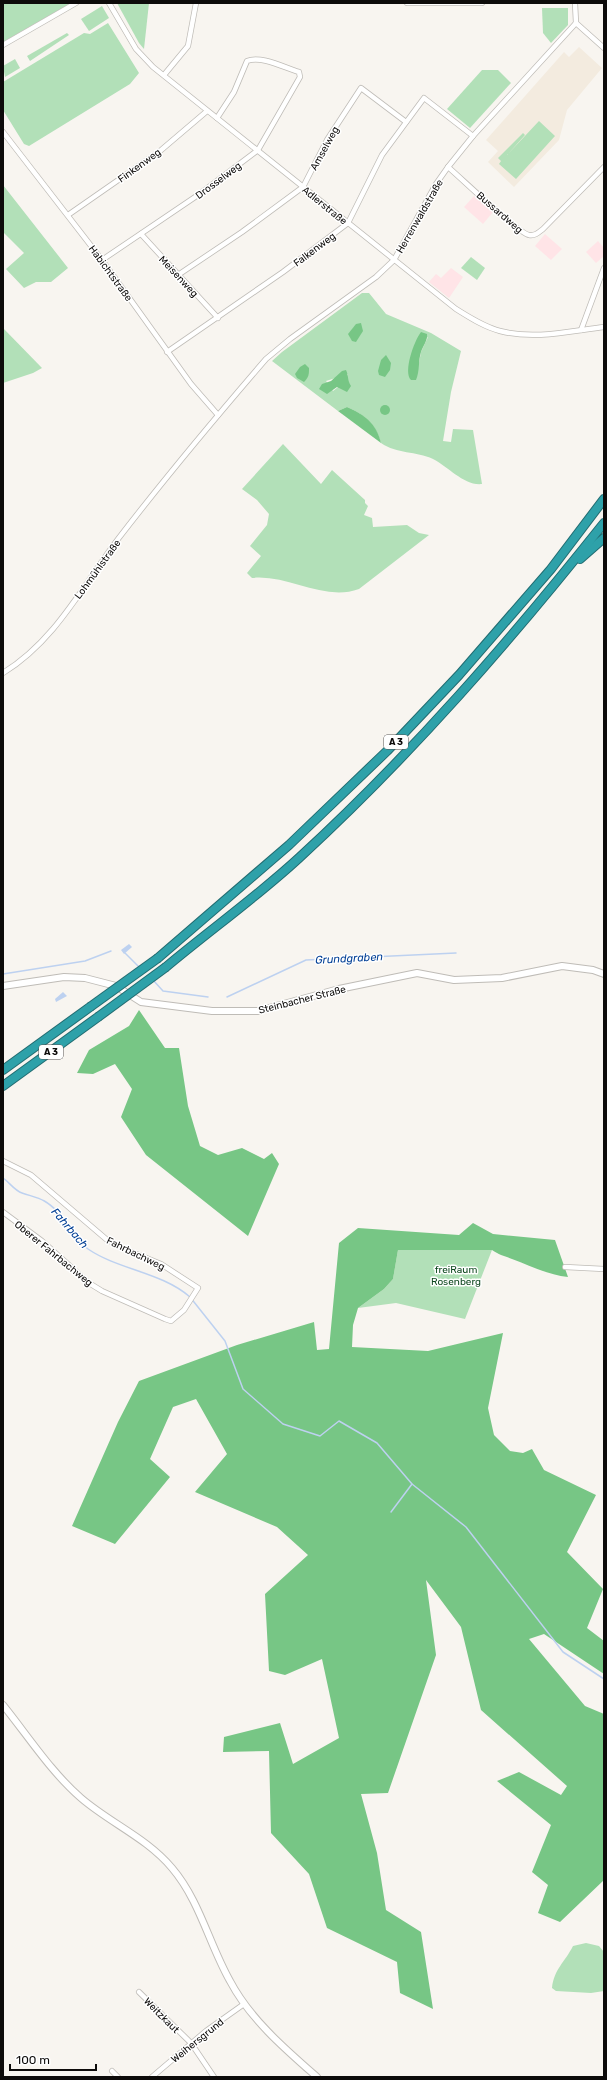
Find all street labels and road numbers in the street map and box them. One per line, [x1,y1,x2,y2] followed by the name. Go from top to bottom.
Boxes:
[308,124,342,172] street label: Amselweg
[116,146,163,185] street label: Finkenweg
[193,160,244,202] street label: Drosselweg
[394,177,446,256] street label: Herrenwaldstraße
[300,184,349,228] street label: Adlerstraße
[474,189,525,236] street label: Bussardweg
[291,230,338,269] street label: Falkenweg
[86,243,135,304] street label: Habichtstraße
[156,254,200,300] street label: Meisenweg
[72,537,124,602] street label: Lohmühlstraße
[384,735,408,749] road number: A 3
[257,983,348,1017] street label: Steinbacher Straße
[39,1045,63,1059] road number: A 3
[12,1219,95,1289] street label: Oberer Fahrbachweg
[104,1235,167,1273] street label: Fahrbachweg
[141,1995,182,2036] street label: Weitzkaut
[169,2016,226,2066] street label: Weihersgrund

